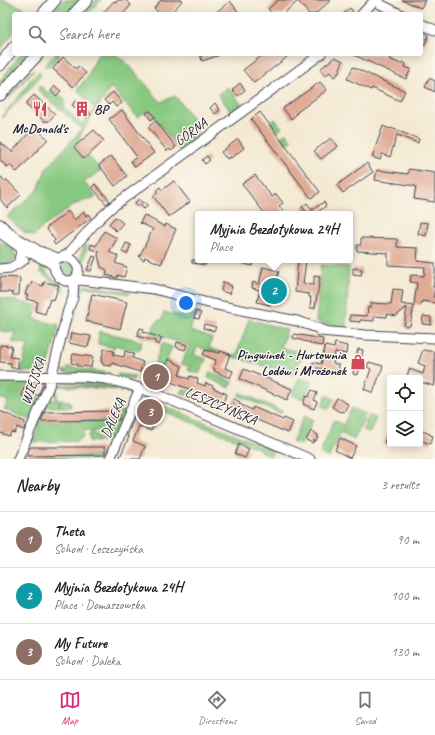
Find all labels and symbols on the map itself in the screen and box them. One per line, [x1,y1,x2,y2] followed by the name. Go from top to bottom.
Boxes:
[31,100,49,118] restaurant icon: McDonald's
[73,100,91,118] building icon: BP
[94,101,110,118] place label: BP
[171,114,211,149] street label: GÓRNA
[12,120,70,137] place label: McDonald's
[261,276,287,306] pin: 2
[176,293,196,313] your location
[237,346,348,379] place label: Pingwinek - Hurtownia Lodów i Mrożonek
[349,353,367,371] shop icon: Pingwinek - Hurtownia Lodów i Mrożonek
[17,355,49,407] street label: WIEJSKA
[143,362,169,392] pin: 1
[183,383,260,429] street label: LESZCZYŃSKA
[97,395,129,440] street label: DALEKA
[137,397,163,427] pin: 3

